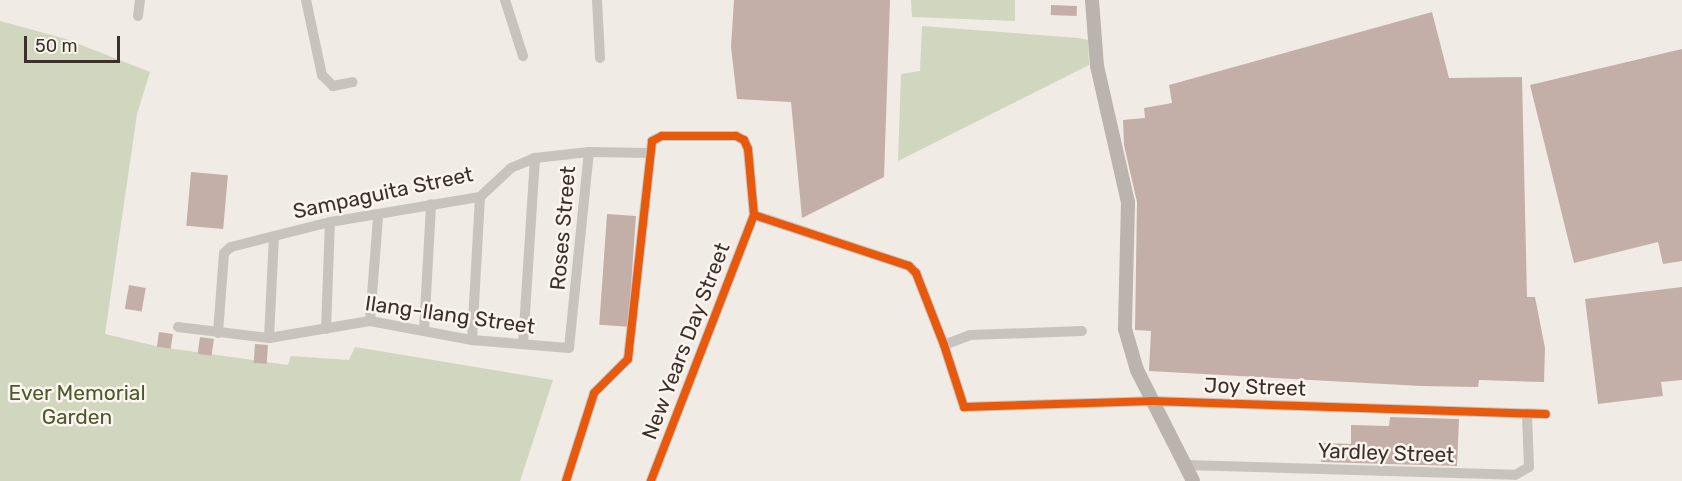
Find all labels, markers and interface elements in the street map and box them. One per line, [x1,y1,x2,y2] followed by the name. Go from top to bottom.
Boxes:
[27,24,123,62] scale bar
[35,35,78,57] text: 50 m
[291,162,475,224] street label: Sampaguita Street
[545,165,581,291] street label: Roses Street
[637,238,735,444] street label: New Years Day Street
[363,291,537,339] street label: Ilang-Ilang Street
[1203,373,1307,401] street label: Joy Street
[8,380,146,430] park label: Ever Memorial Garden
[1317,438,1455,468] street label: Yardley Street

